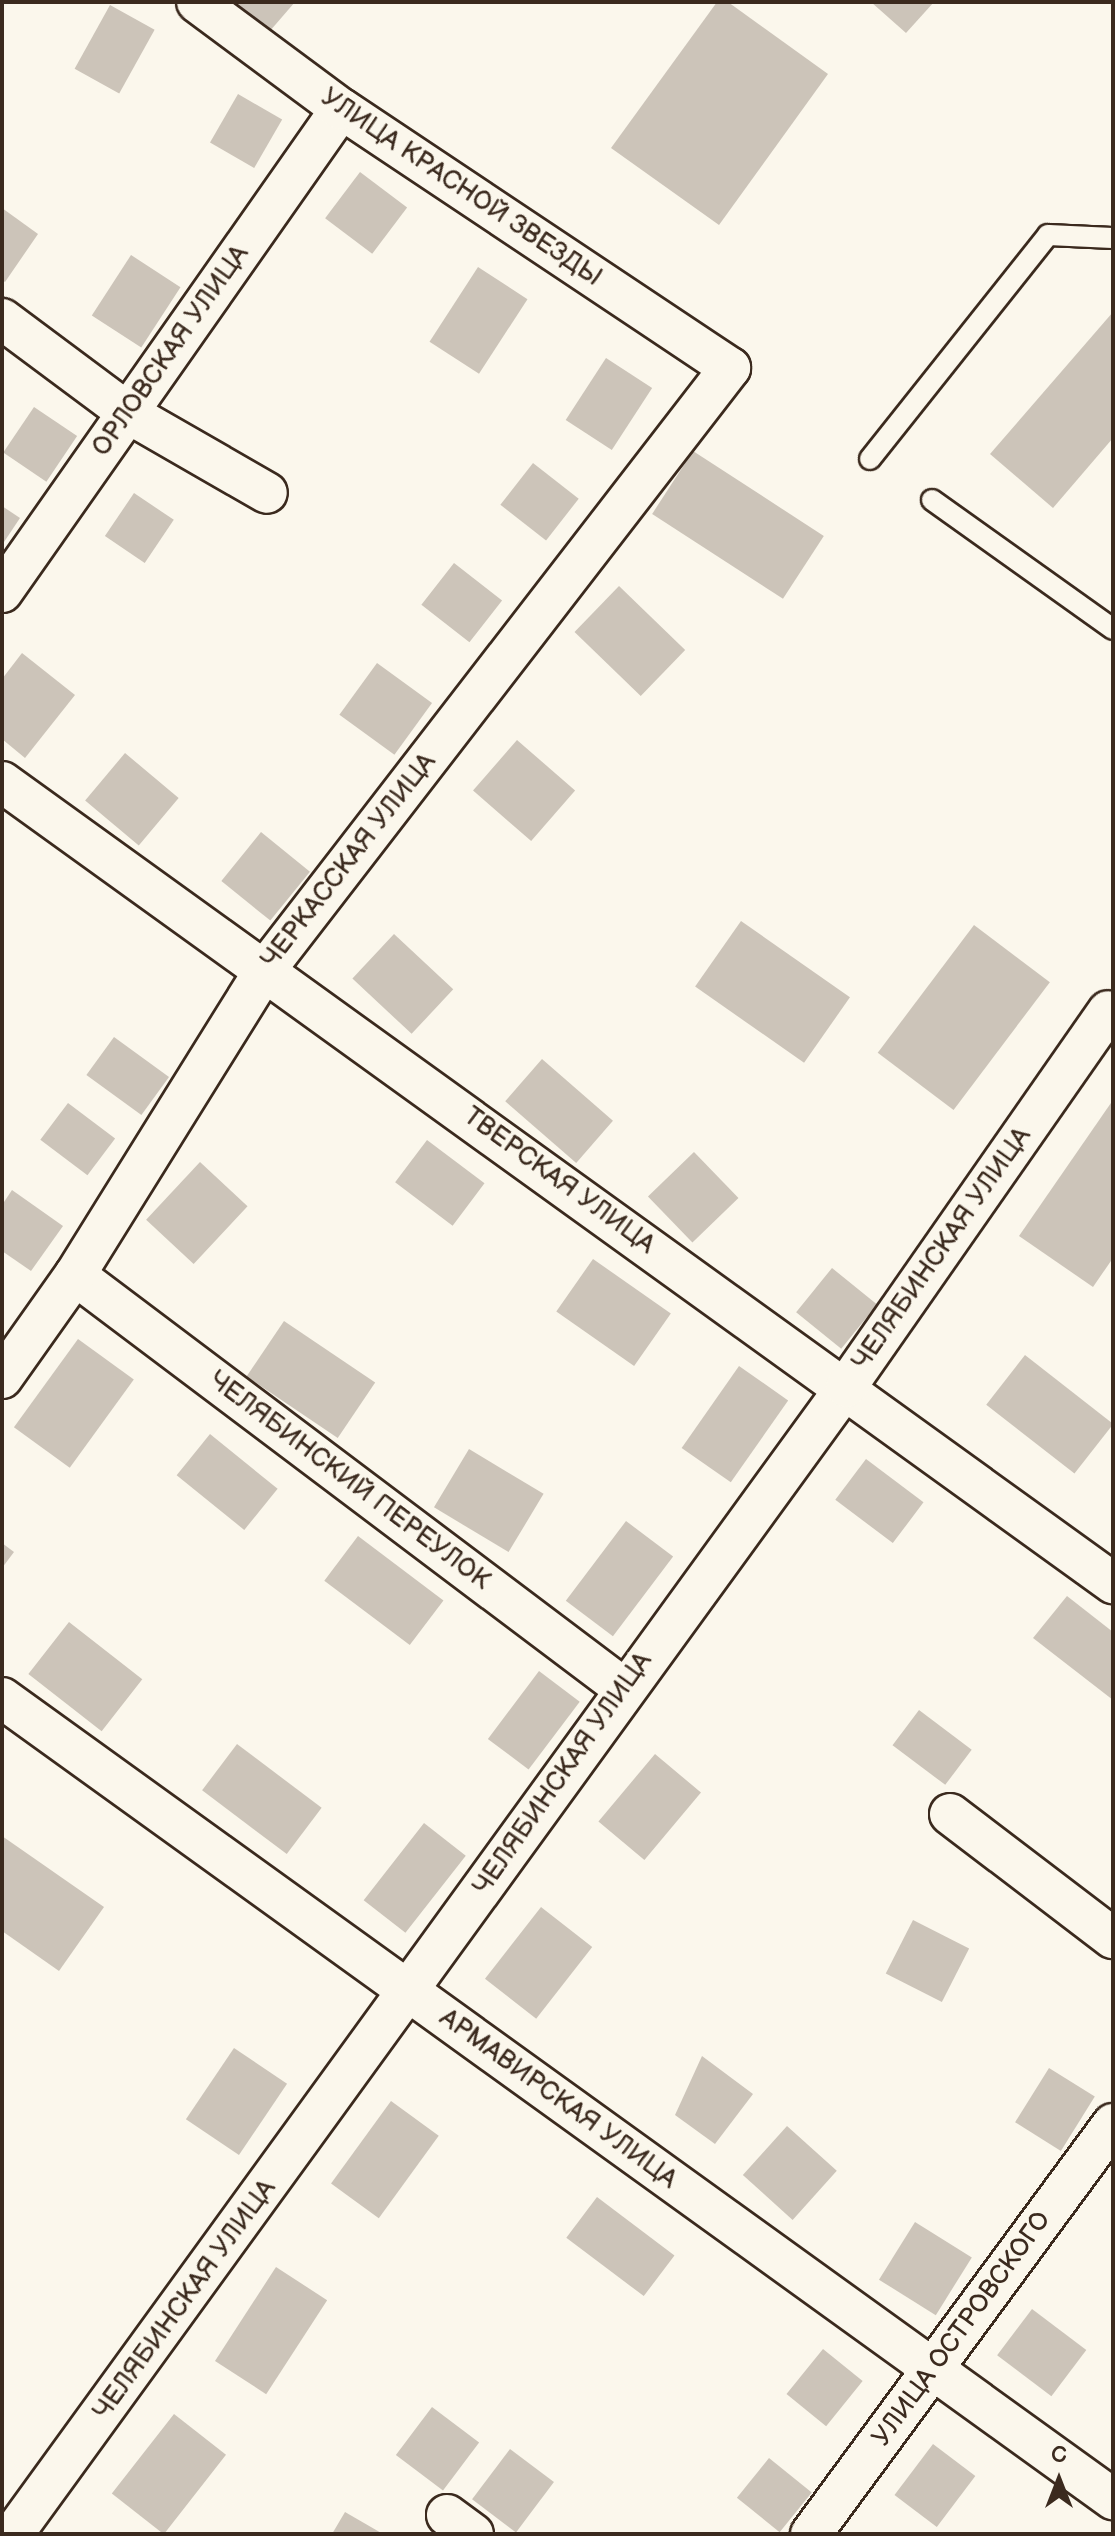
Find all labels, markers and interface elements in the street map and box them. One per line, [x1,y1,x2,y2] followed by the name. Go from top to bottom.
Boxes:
[315,82,607,294] street label: УЛИЦА КРАСНОЙ ЗВЕЗДЫ
[86,239,256,463] street label: ОРЛОВСКАЯ УЛИЦА
[255,747,443,975] street label: ЧЕРКАССКАЯ УЛИЦА
[457,1101,661,1261] street label: ТВЕРСКАЯ УЛИЦА
[846,1122,1038,1376] street label: ЧЕЛЯБИНСКАЯ УЛИЦА
[202,1365,496,1597] street label: ЧЕЛЯБИНСКИЙ ПЕРЕУЛОК
[467,1647,659,1901] street label: ЧЕЛЯБИНСКАЯ УЛИЦА
[433,2002,683,2196] street label: АРМАВИРСКАЯ УЛИЦА
[87,2174,283,2426] street label: ЧЕЛЯБИНСКАЯ УЛИЦА
[866,2205,1058,2453] street label: УЛИЦА ОСТРОВСКОГО
[1019,2440,1099,2520] north arrow
[1051,2442,1067,2469] text: С

